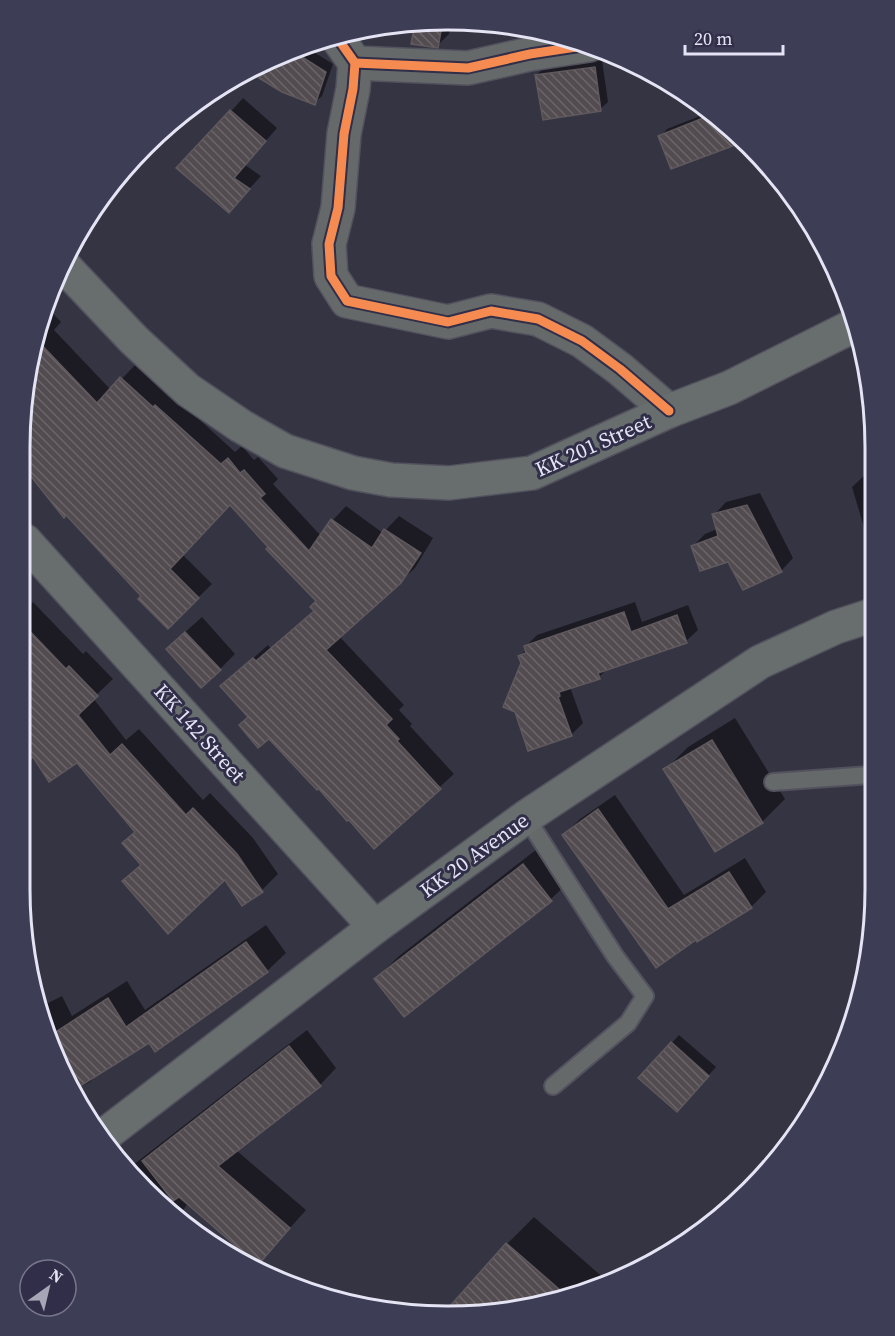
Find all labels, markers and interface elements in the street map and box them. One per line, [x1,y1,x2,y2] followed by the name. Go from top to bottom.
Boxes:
[685,18,782,56] scale bar
[694,26,732,51] text: 20 m
[531,407,656,483] street label: KK 201 Street
[148,677,252,789] street label: KK 142 Street
[414,806,534,904] street label: KK 20 Avenue
[18,1258,78,1318] north arrow
[45,1263,68,1288] text: N

